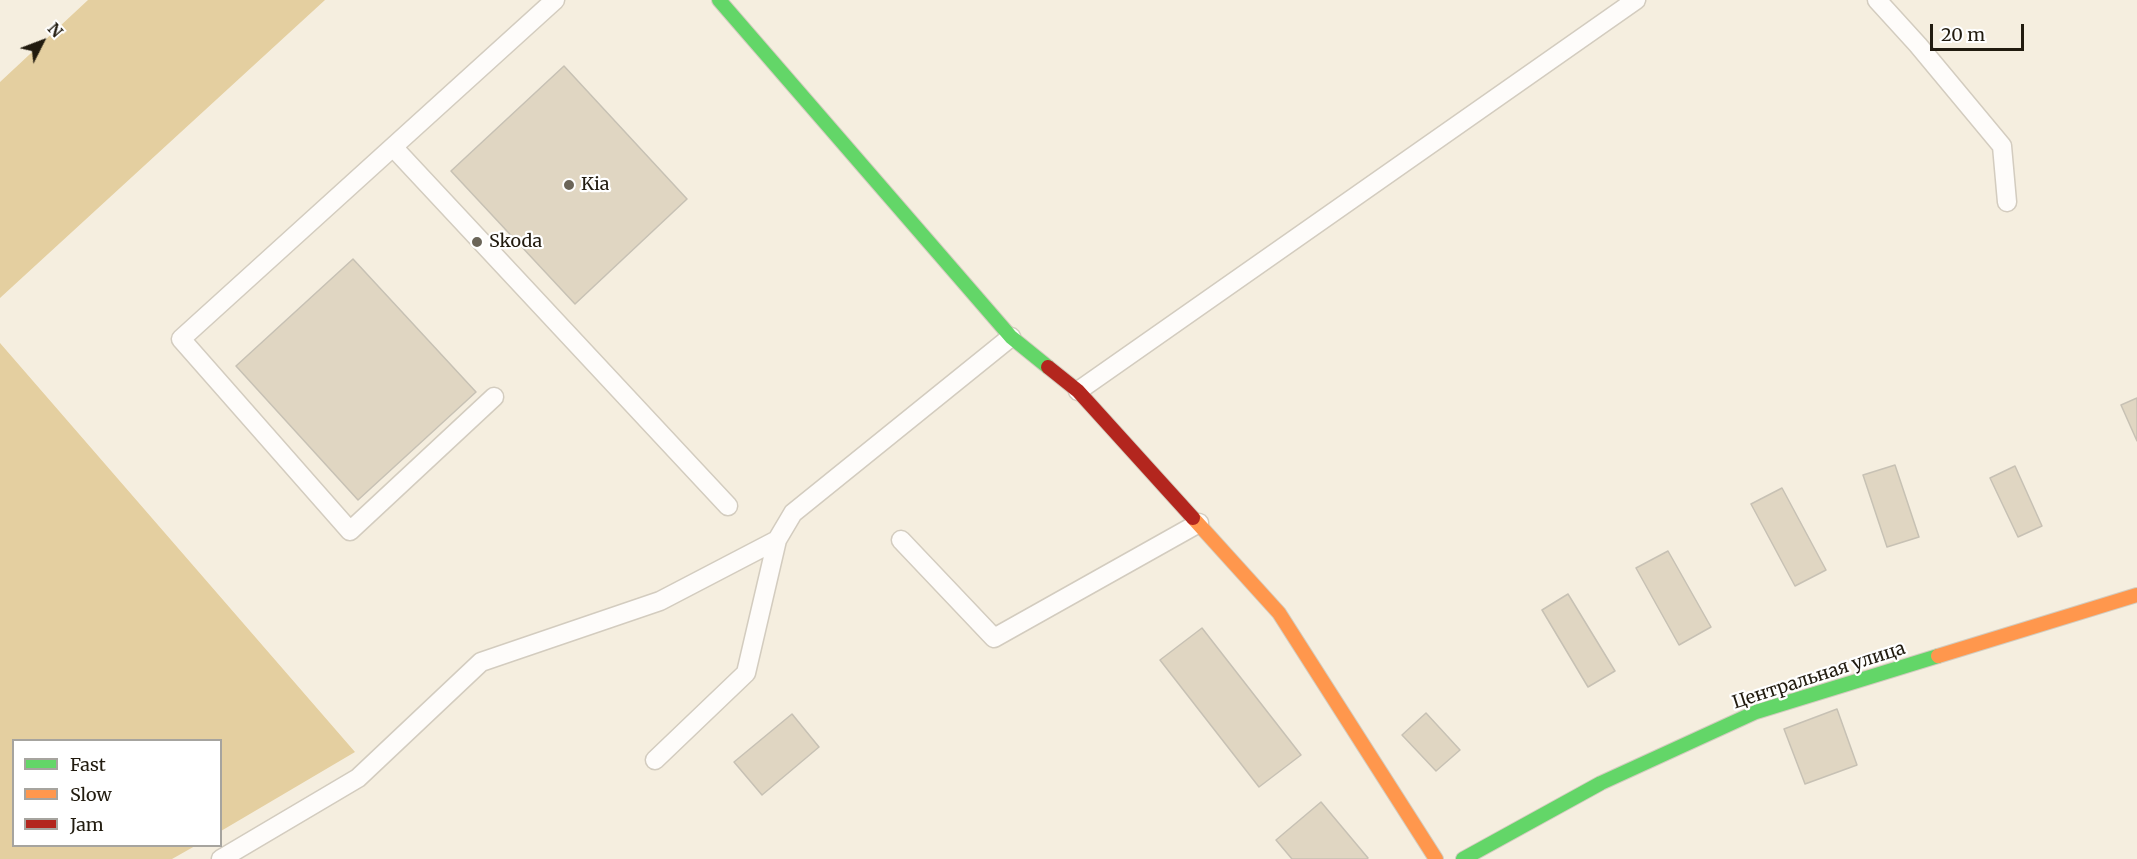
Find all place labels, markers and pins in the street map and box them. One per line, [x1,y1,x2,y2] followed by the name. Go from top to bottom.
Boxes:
[581,174,609,196] place label: Kia
[562,178,576,192] marker: Kia
[489,231,542,253] place label: Skoda
[470,235,484,249] marker: Skoda

